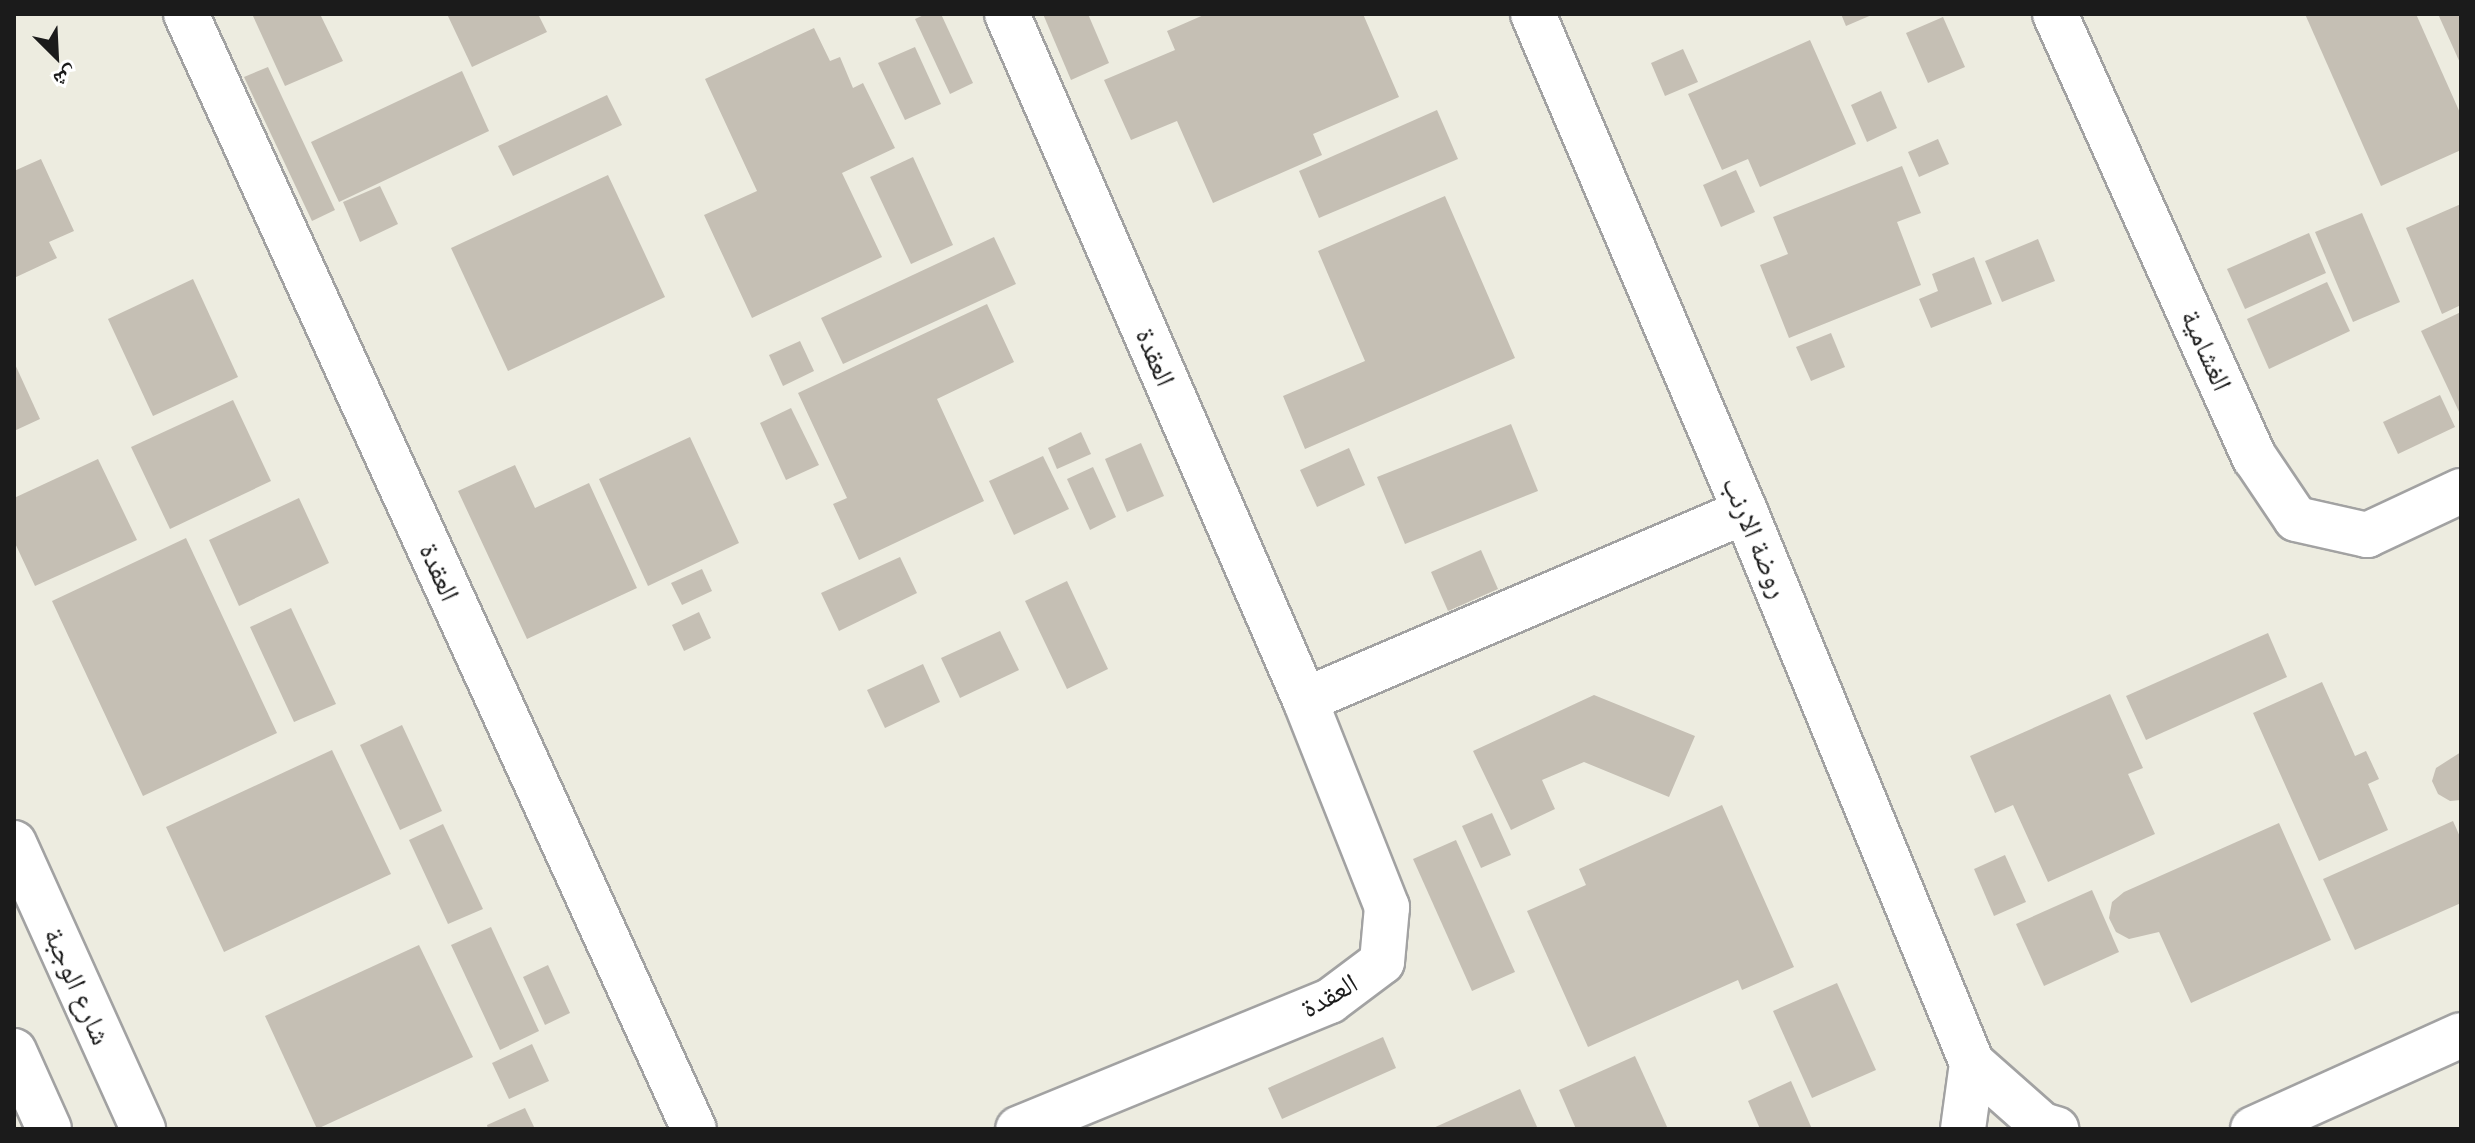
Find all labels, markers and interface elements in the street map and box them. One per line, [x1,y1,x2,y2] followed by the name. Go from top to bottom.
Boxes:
[16,16,96,96] north arrow
[49,60,82,95] text: ش
[2174,304,2240,396] street label: الغشامية
[1129,323,1183,391] street label: العقدة
[1715,471,1797,603] street label: روضة الارنب
[413,538,467,606] street label: العقدة
[37,922,119,1050] street label: شارع الوجبة
[1295,966,1363,1024] street label: العقدة

